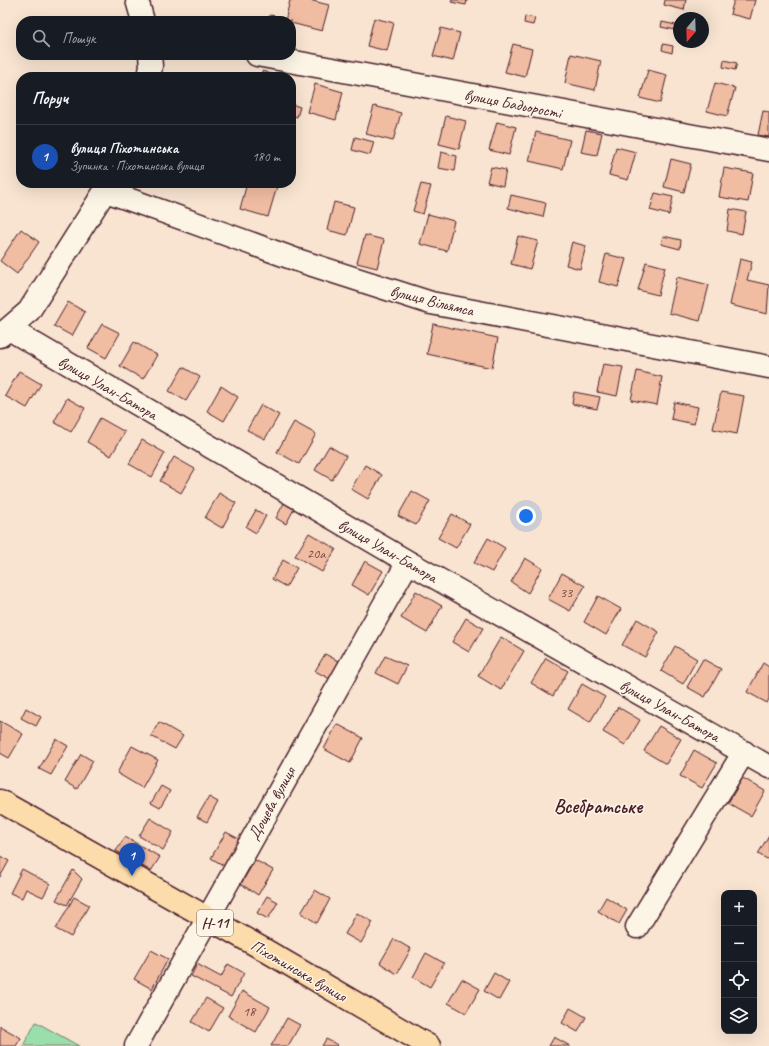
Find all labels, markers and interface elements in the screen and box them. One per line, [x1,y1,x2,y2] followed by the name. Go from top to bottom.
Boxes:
[673,12,709,48] north arrow
[16,16,296,60] search box
[30,27,52,49] icon: search
[62,29,95,48] text: Пошук
[462,85,565,124] street label: вулиця Бадьорості
[32,88,68,109] text: Поруч
[70,139,178,158] text: вулиця Піхотинська
[42,149,48,165] text: 1
[252,149,280,165] text: 180 m
[70,158,203,174] text: Зупинка · Піхотинська вулиця
[388,281,477,321] street label: вулиця Вільямса
[54,351,162,425] street label: вулиця Улан-Батора
[516,506,536,526] your location
[334,514,442,588] street label: вулиця Улан-Батора
[307,545,326,562] house number: 20а
[560,584,574,601] house number: 33
[616,675,724,747] street label: вулиця Улан-Батора
[244,762,301,843] street label: Дощева вулиця
[554,794,644,819] district label: Всебратське
[119,843,145,876] pin: 1
[721,890,757,1034] map controls
[721,890,757,926] button: +
[197,910,233,936] road number: Н-11
[721,926,757,962] button: −
[247,935,351,1007] street label: Піхотинська вулиця
[721,962,757,998] button: locate
[721,998,757,1034] button: layers
[243,1003,257,1020] house number: 18

